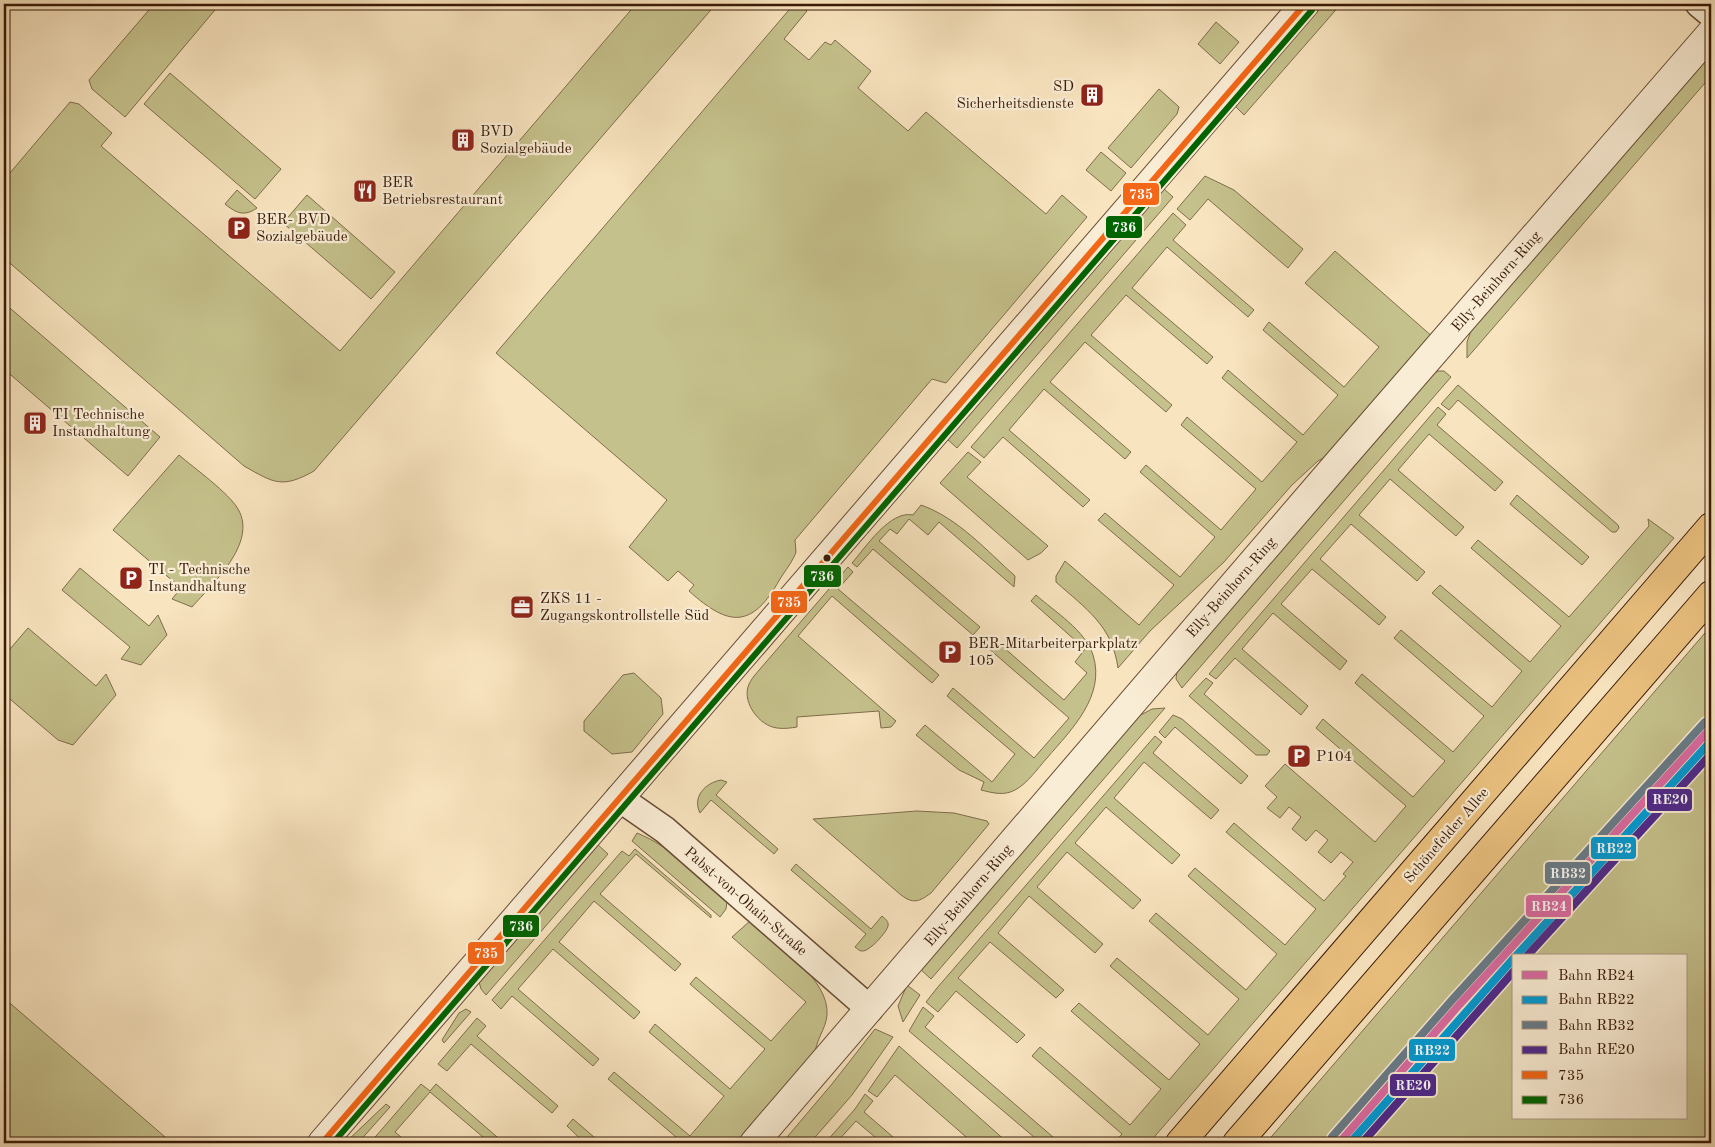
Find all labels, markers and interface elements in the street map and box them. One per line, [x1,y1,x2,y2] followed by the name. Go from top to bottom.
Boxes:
[956,80,1074,112] place label: SD Sicherheitsdienste
[1079,82,1105,108] building icon: SD Sicherheitsdienste
[480,125,572,157] place label: BVD Sozialgebäude
[450,127,476,153] building icon: BVD Sozialgebäude
[382,176,503,208] place label: BER Betriebsrestaurant
[352,178,378,204] restaurant icon: BER Betriebsrestaurant
[1122,182,1160,206] line badge: 735
[1129,188,1153,202] text: 735
[256,213,348,245] place label: BER- BVD Sozialgebäude
[226,215,252,241] parking icon: BER- BVD Sozialgebäude
[1105,215,1143,239] line badge: 736
[1112,221,1136,235] text: 736
[1450,229,1545,335] street label: Elly-Beinhorn-Ring
[52,408,150,440] place label: TI Technische Instandhaltung
[22,410,48,436] building icon: TI Technische Instandhaltung
[1185,535,1280,641] street label: Elly-Beinhorn-Ring
[822,553,832,563] unlabelled marker
[148,563,250,595] place label: TI - Technische Instandhaltung
[803,564,842,588] line badge: 736
[118,565,144,591] parking icon: TI - Technische Instandhaltung
[810,570,834,584] text: 736
[770,590,808,614] line badge: 735
[540,592,709,624] place label: ZKS 11 - Zugangskontrollstelle Süd
[509,594,535,620] office icon: ZKS 11 - Zugangskontrollstelle Süd
[777,596,801,610] text: 735
[968,637,1138,669] place label: BER-Mitarbeiterparkplatz 105
[937,639,963,665] parking icon: BER-Mitarbeiterparkplatz 105
[1286,743,1312,769] parking icon: P104
[1316,750,1352,765] place label: P104
[1402,785,1492,886] street label: Schönefelder Allee
[1646,788,1693,812] line badge: RE20
[1652,793,1688,807] text: RE20
[1590,836,1637,860] line badge: RB22
[922,842,1016,950] street label: Elly-Beinhorn-Ring
[1596,842,1632,856] text: RB22
[681,845,809,959] street label: Pabst-von-Ohain-Straße
[1544,861,1591,885] line badge: RB32
[1550,867,1586,881] text: RB32
[1525,894,1572,918] line badge: RB24
[1531,900,1567,914] text: RB24
[502,914,540,938] line badge: 736
[509,920,533,934] text: 736
[467,941,505,965] line badge: 735
[474,947,498,961] text: 735
[1512,954,1688,1120] legend
[1558,969,1635,984] text: Bahn RB24
[1558,993,1635,1008] text: Bahn RB22
[1558,1019,1635,1034] text: Bahn RB32
[1408,1038,1456,1062] line badge: RB22
[1558,1043,1635,1058] text: Bahn RE20
[1414,1044,1450,1058] text: RB22
[1558,1069,1584,1084] text: 735
[1389,1073,1437,1097] line badge: RE20
[1395,1079,1431,1093] text: RE20
[1558,1093,1584,1108] text: 736

